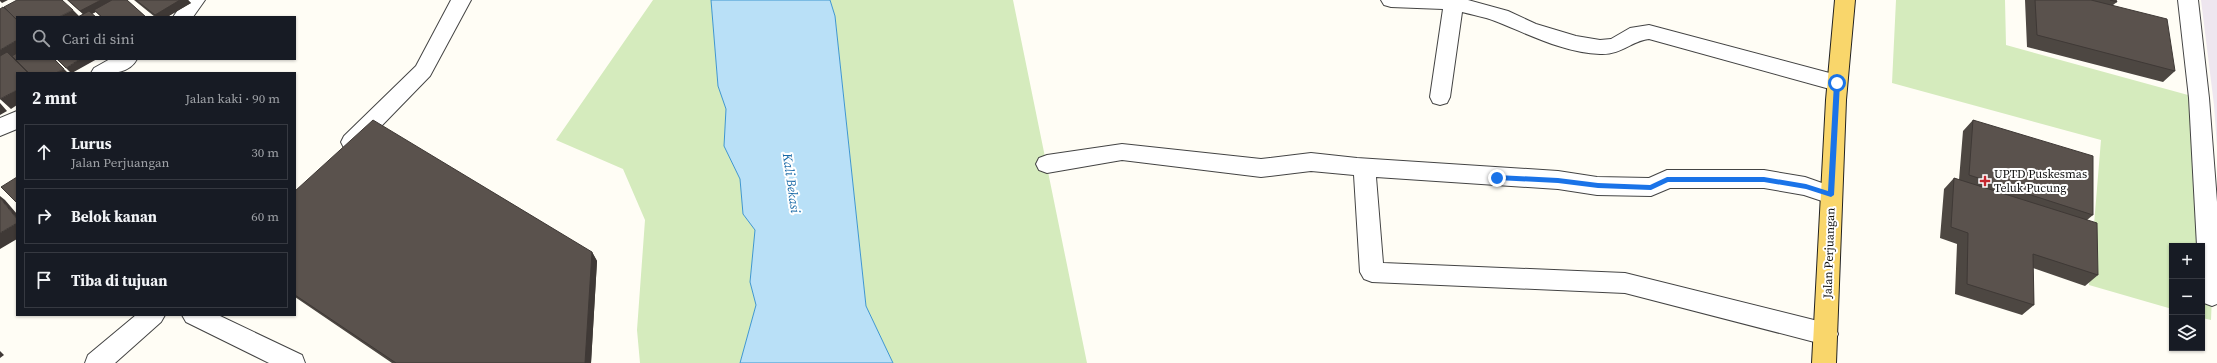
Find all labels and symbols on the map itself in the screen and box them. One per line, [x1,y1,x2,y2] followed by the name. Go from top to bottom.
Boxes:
[1828,74,1846,92] route start
[779,151,804,214] water label: Kali Bekasi
[1994,166,2087,196] place label: UPTD Puskesmas Teluk Pucung
[1488,169,1506,187] route end
[1979,175,1991,187] marker: UPTD Puskesmas Teluk Pucung
[1819,207,1839,300] street label: Jalan Perjuangan

